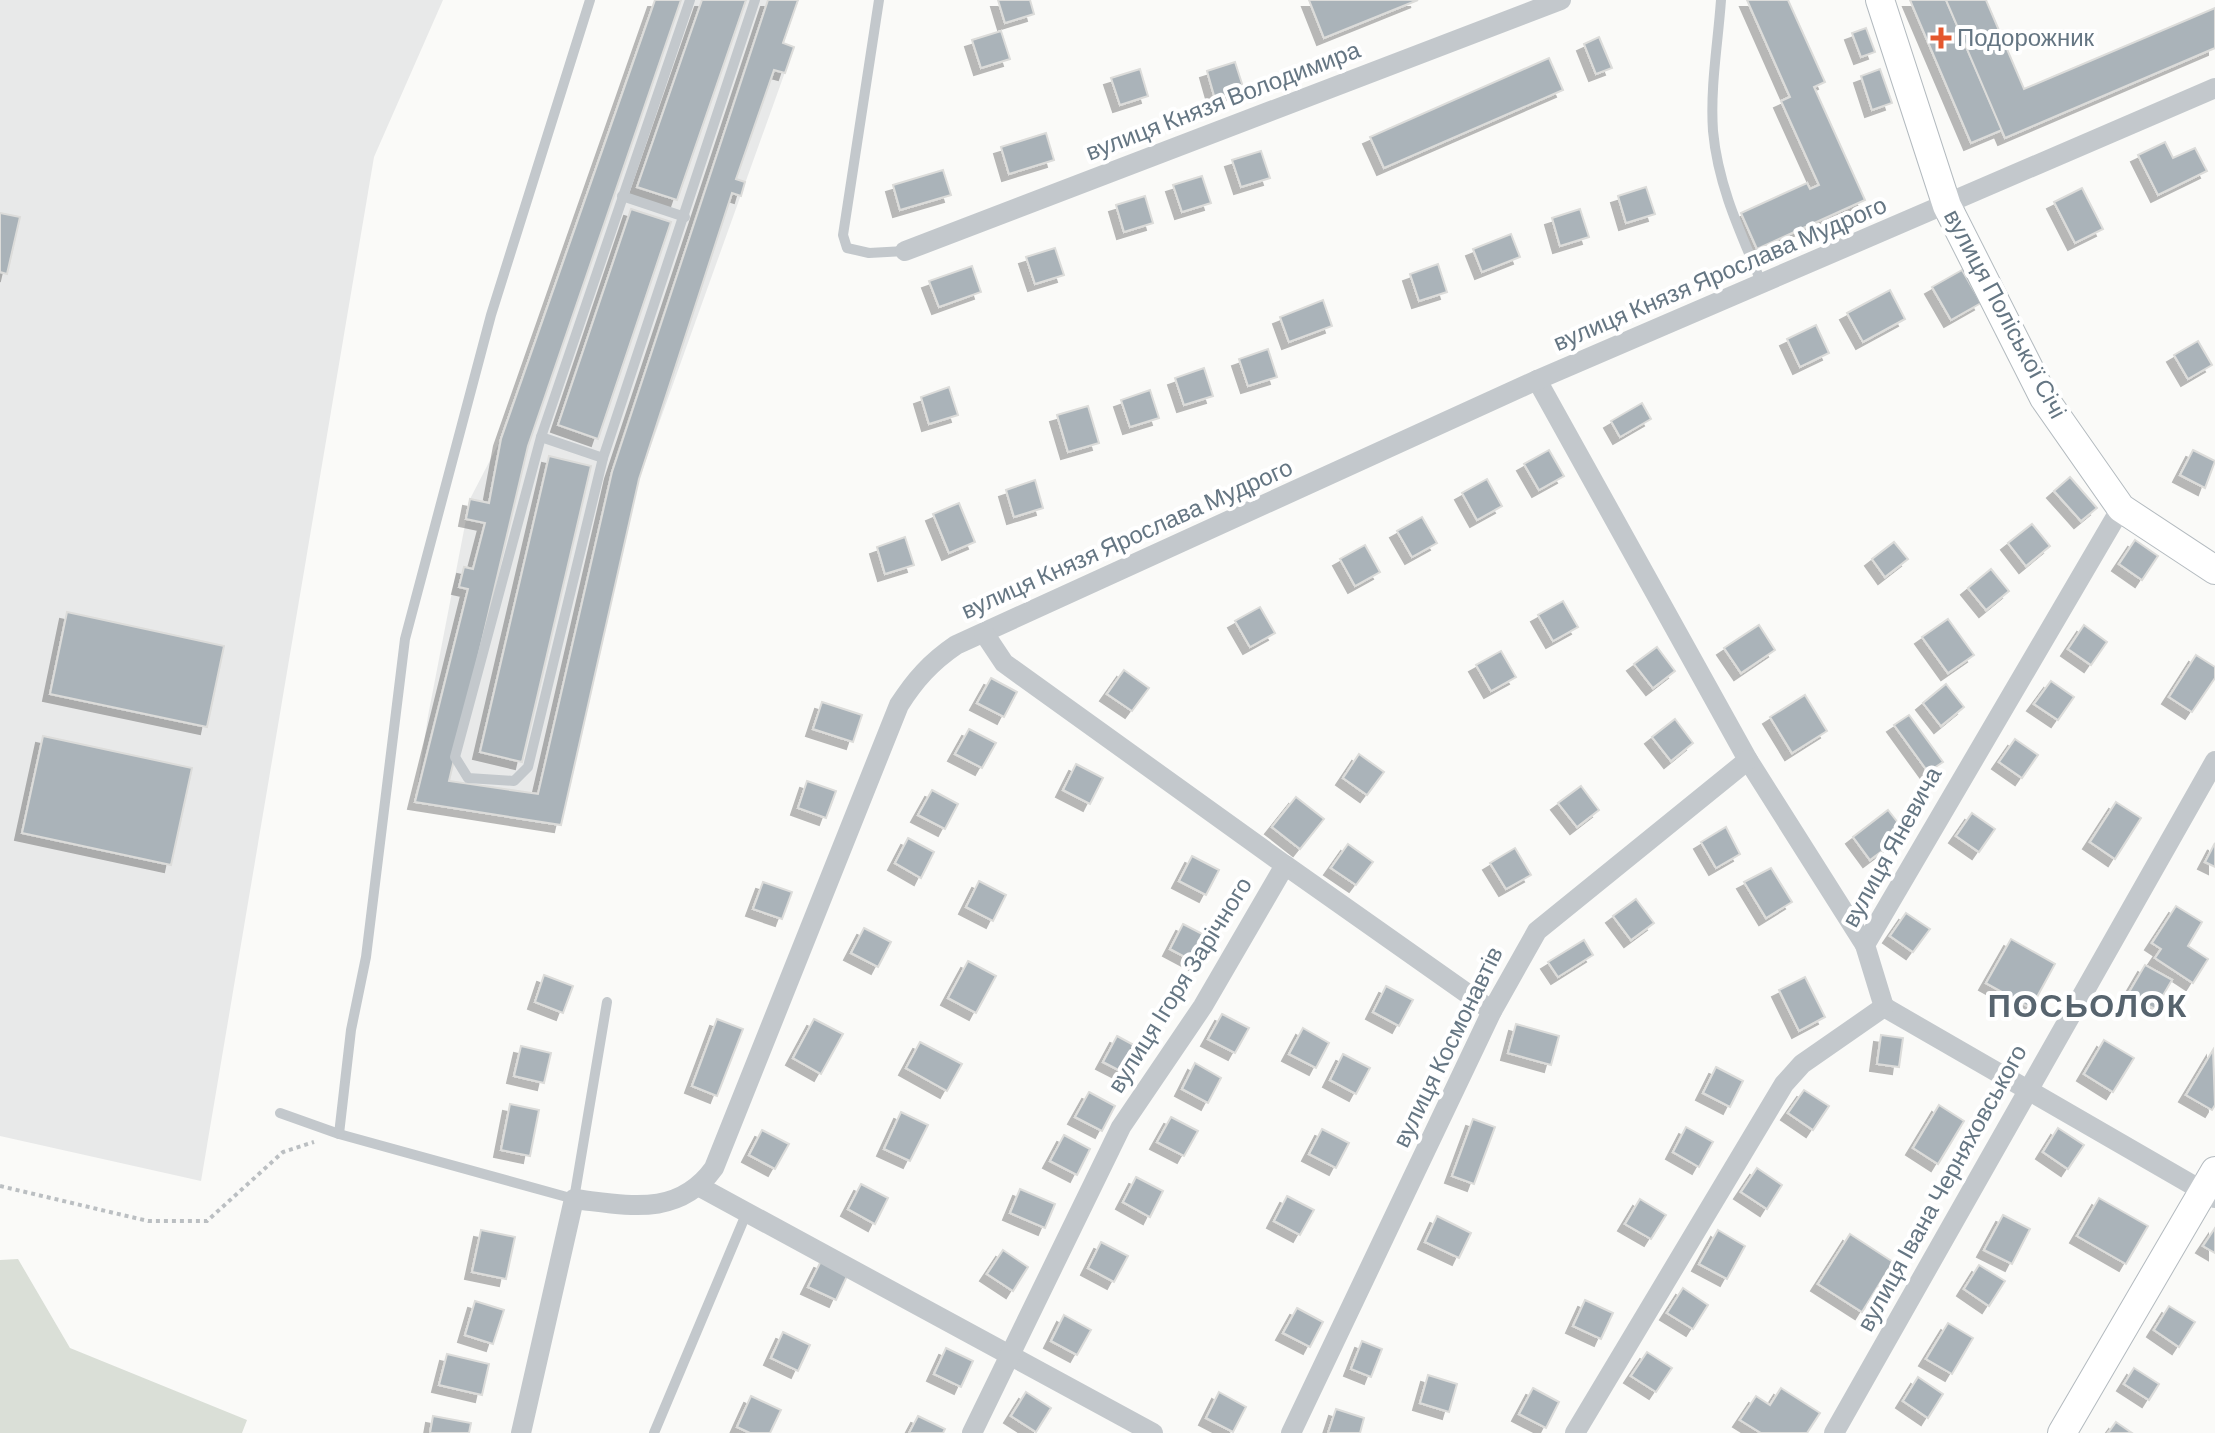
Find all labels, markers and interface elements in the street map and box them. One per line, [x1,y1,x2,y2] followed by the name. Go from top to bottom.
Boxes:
[1957,22,2095,51] place label: Подорожник
[1932,29,1950,47] marker: Подорожник
[1081,34,1364,165] street label: вулиця Князя Володимира
[1548,189,1891,356] street label: вулиця Князя Ярослава Мудрого
[1939,204,2074,423] street label: вулиця Поліської Січі
[956,451,1296,624] street label: вулиця Князя Ярослава Мудрого
[1835,761,1947,931] street label: вулиця Яневича
[1100,871,1257,1097] street label: вулиця Ігоря Зарічного
[1385,941,1508,1151] street label: вулиця Космонавтів
[1988,985,2188,1023] district label: ПОСЬОЛОК
[1850,1039,2032,1336] street label: вулиця Івана Черняховського

